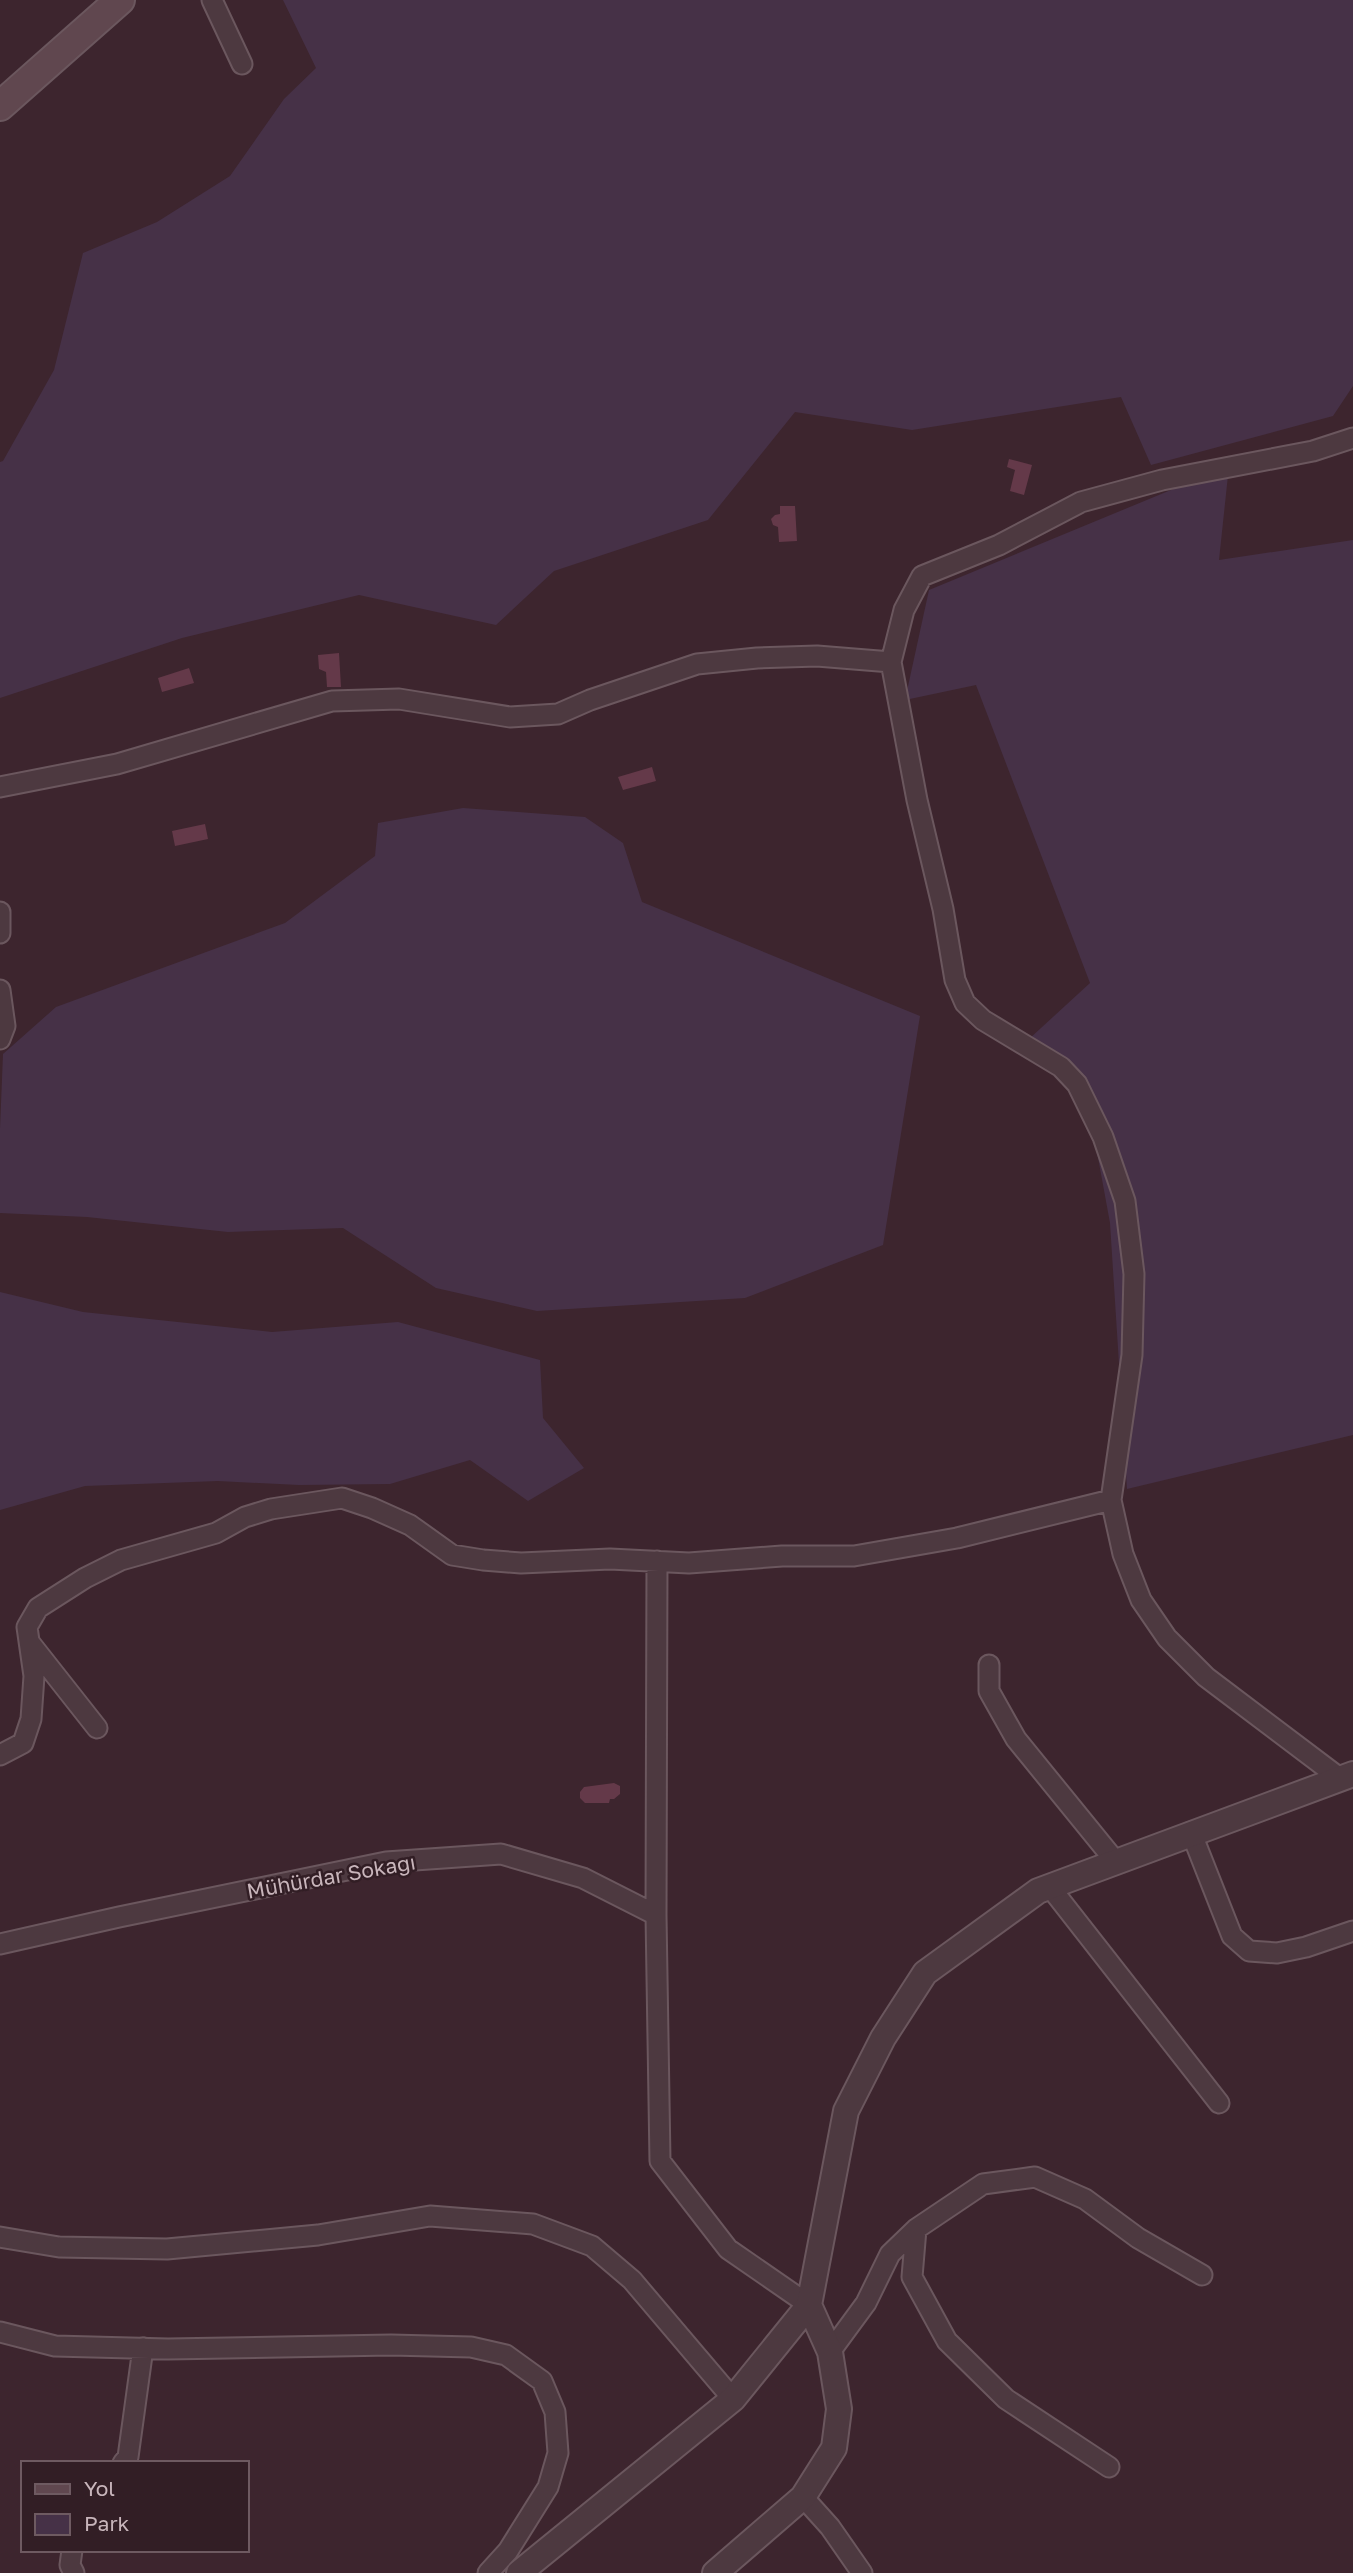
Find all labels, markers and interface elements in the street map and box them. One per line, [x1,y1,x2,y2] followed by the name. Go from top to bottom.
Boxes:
[245,1848,417,1904] street label: Mühürdar Sokağı
[21,2461,248,2552] legend
[84,2475,115,2501] text: Yol
[84,2510,130,2536] text: Park

